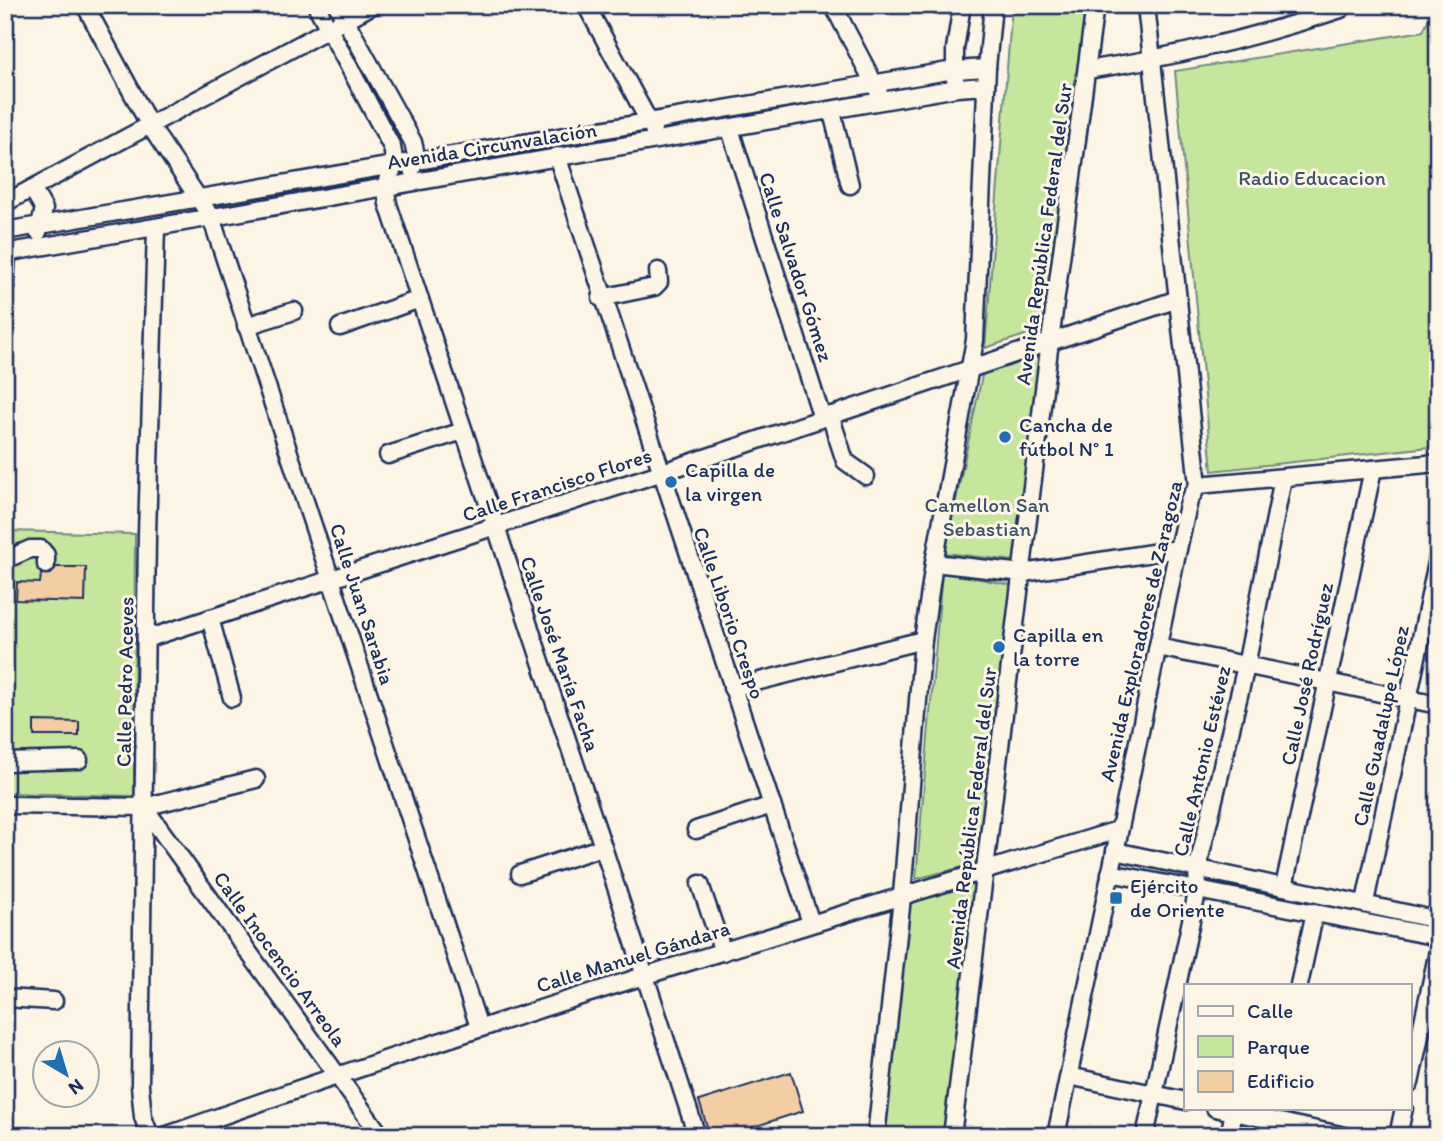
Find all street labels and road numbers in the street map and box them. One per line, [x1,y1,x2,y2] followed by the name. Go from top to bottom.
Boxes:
[1010,81,1077,386] street label: Avenida República Federal del Sur
[385,117,599,174] street label: Avenida Circunvalación
[754,169,839,365] street label: Calle Salvador Gómez
[459,442,655,527] street label: Calle Francisco Flores
[1094,478,1187,784] street label: Avenida Exploradores de Zaragoza
[325,520,400,688] street label: Calle Juan Sarabia
[688,523,771,702] street label: Calle Liborio Crespo
[515,553,606,755] street label: Calle José María Facha
[1275,580,1338,768] street label: Calle José Rodríguez
[111,597,138,767] street label: Calle Pedro Aceves
[1347,623,1414,829] street label: Calle Guadalupe López
[1167,663,1236,859] street label: Calle Antonio Estévez
[940,665,1002,970] street label: Avenida República Federal del Sur
[208,866,352,1051] street label: Calle Inocencio Arreola
[533,915,732,998] street label: Calle Manuel Gándara

